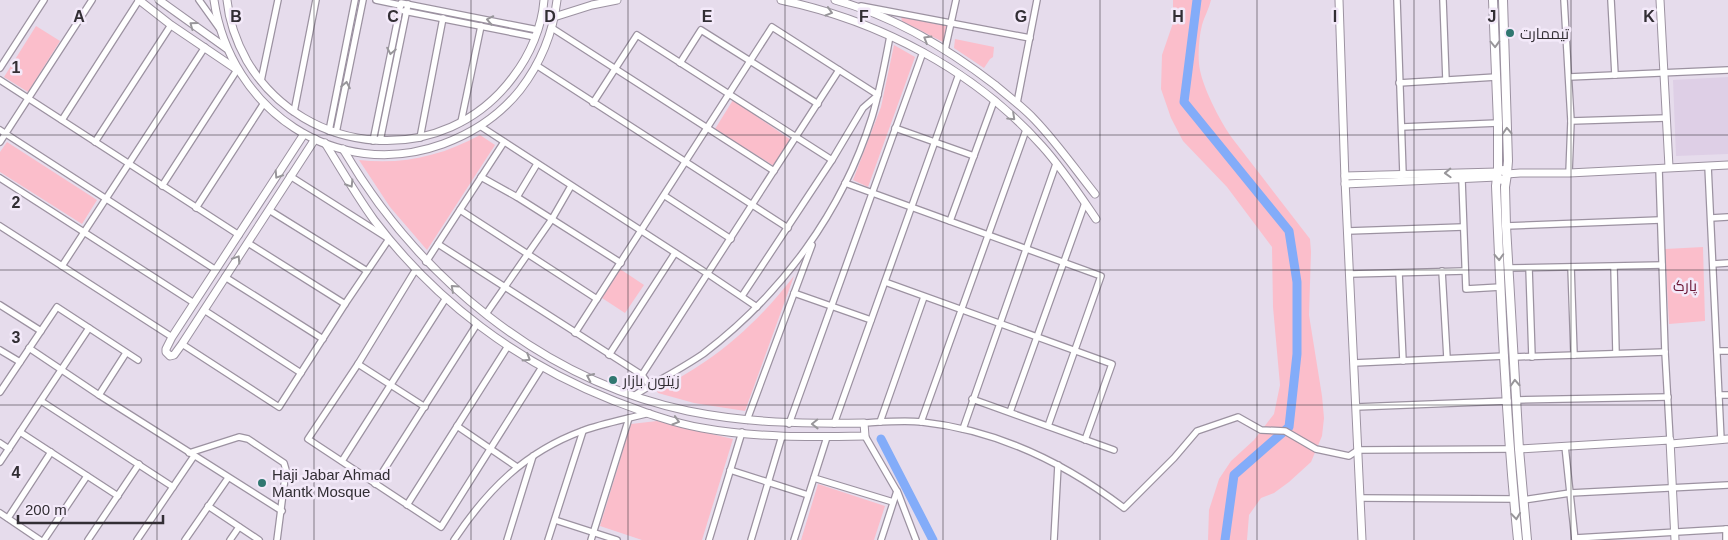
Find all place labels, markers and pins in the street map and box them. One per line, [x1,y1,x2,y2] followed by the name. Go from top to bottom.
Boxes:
[1520,25,1569,43] place label: تیممارت
[1504,27,1516,39] marker: تیممارت
[622,372,680,391] place label: زيتون بازار
[607,374,619,386] marker: زيتون بازار
[272,466,390,500] place label: Haji Jabar Ahmad Mantk Mosque
[256,477,268,489] marker: Haji Jabar Ahmad Mantk Mosque

